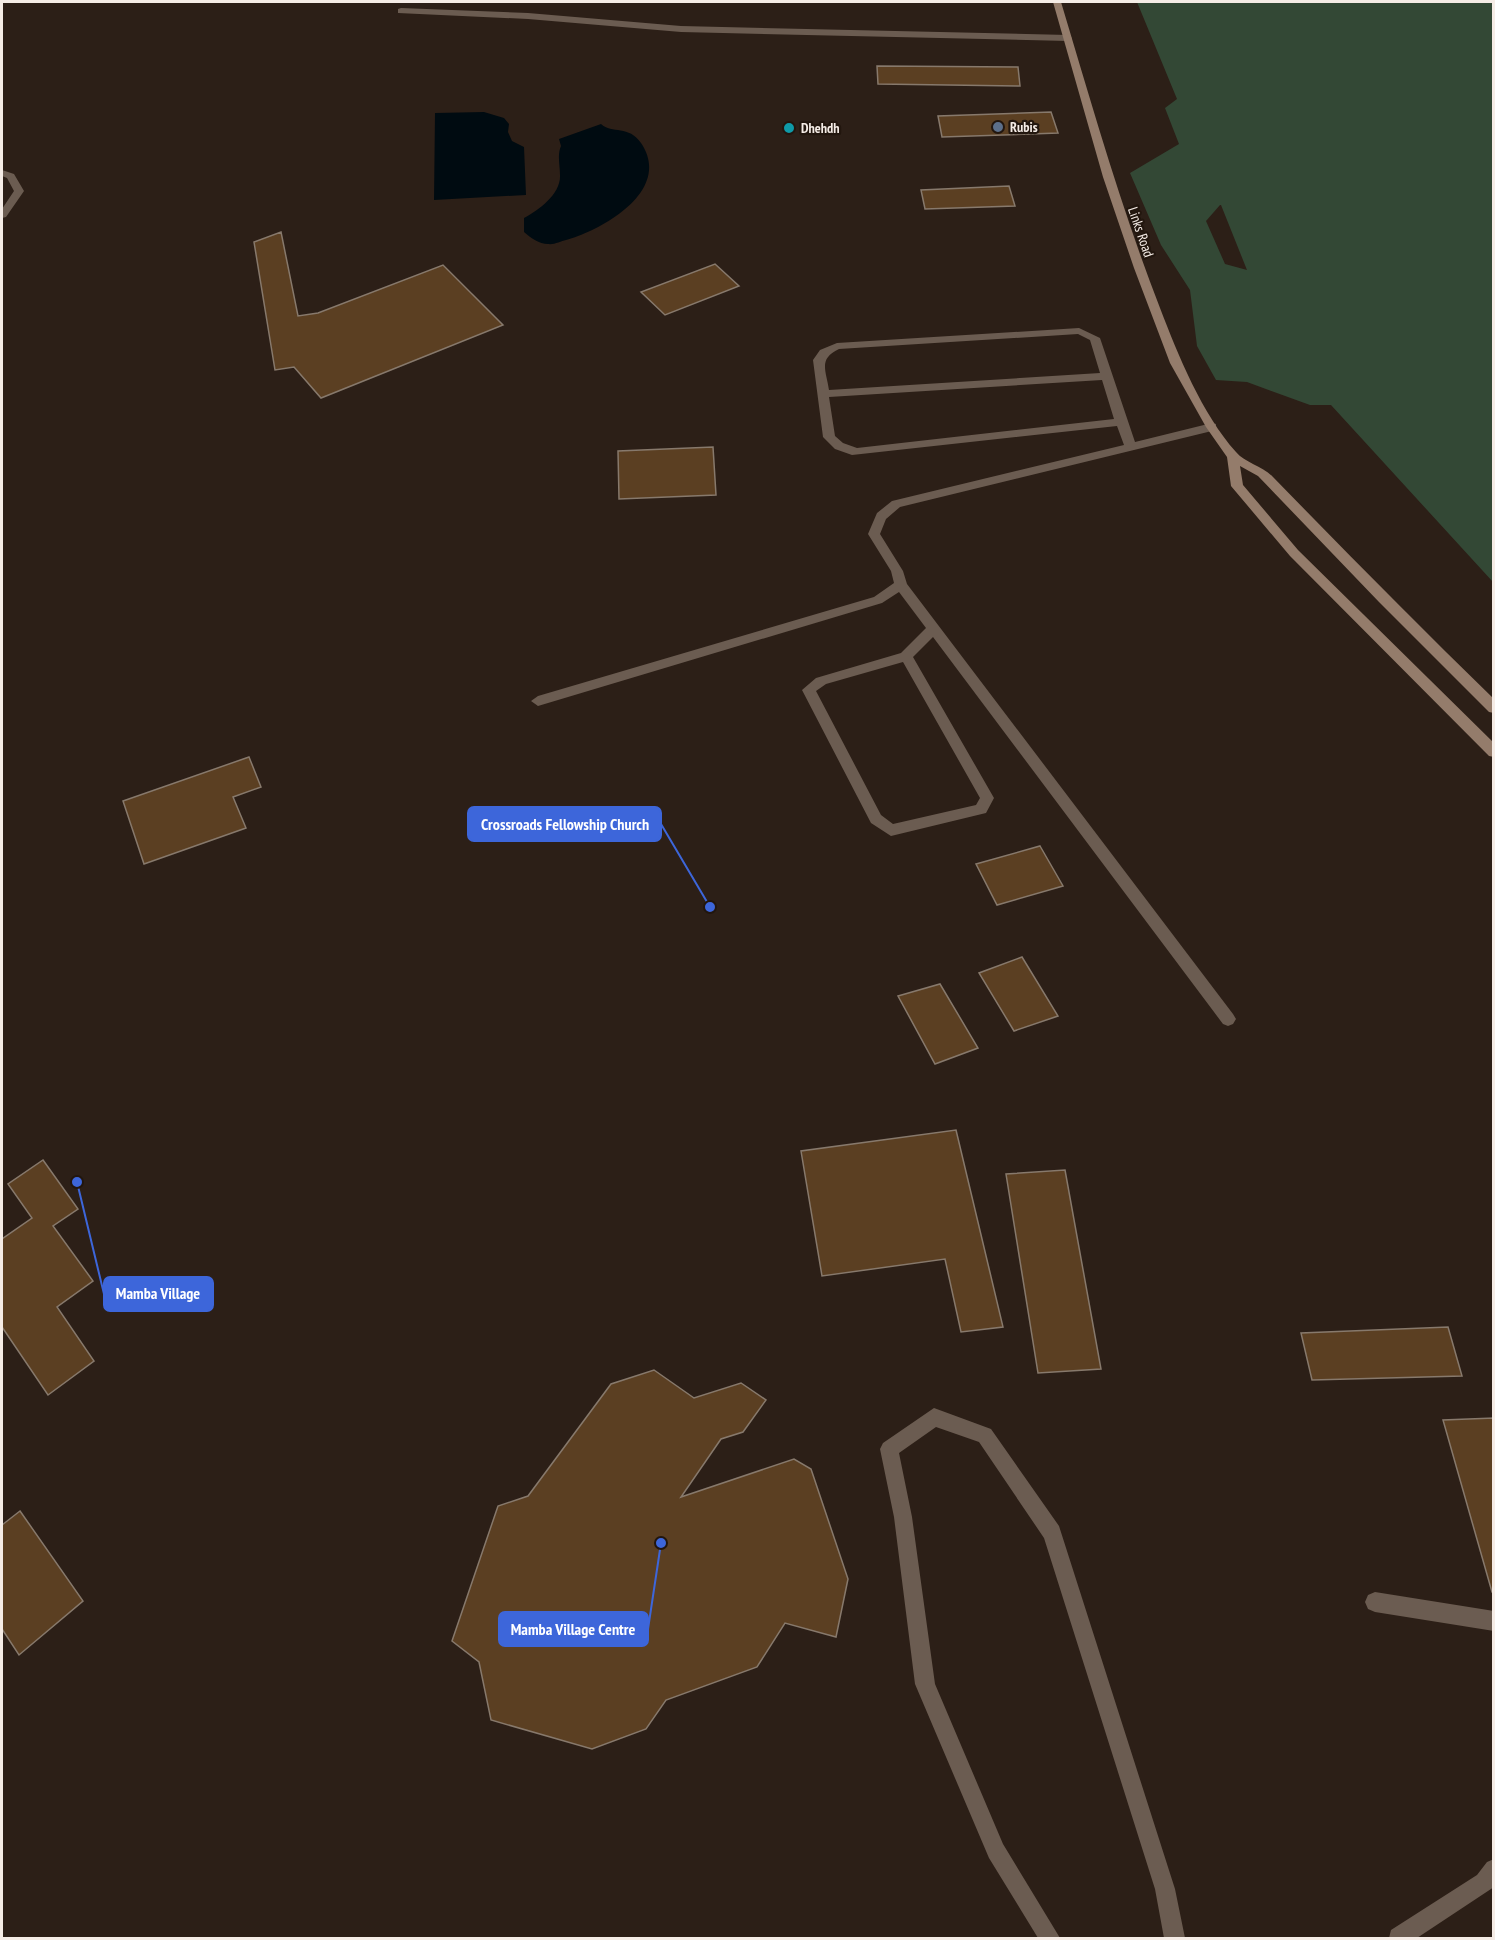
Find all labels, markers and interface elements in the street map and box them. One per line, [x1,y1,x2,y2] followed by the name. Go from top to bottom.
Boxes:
[1010,118,1038,136] place label: Rubis
[801,119,840,137] place label: Dhehdh
[991,120,1005,134] marker: Rubis
[782,121,796,135] marker: Dhehdh
[1124,204,1158,260] street label: Links Road
[468,807,661,841] callout: Crossroads Fellowship Church
[481,814,649,834] text: Crossroads Fellowship Church
[104,1277,213,1311] callout: Mamba Village
[116,1283,200,1303] text: Mamba Village
[499,1612,648,1646] callout: Mamba Village Centre
[511,1619,635,1639] text: Mamba Village Centre

